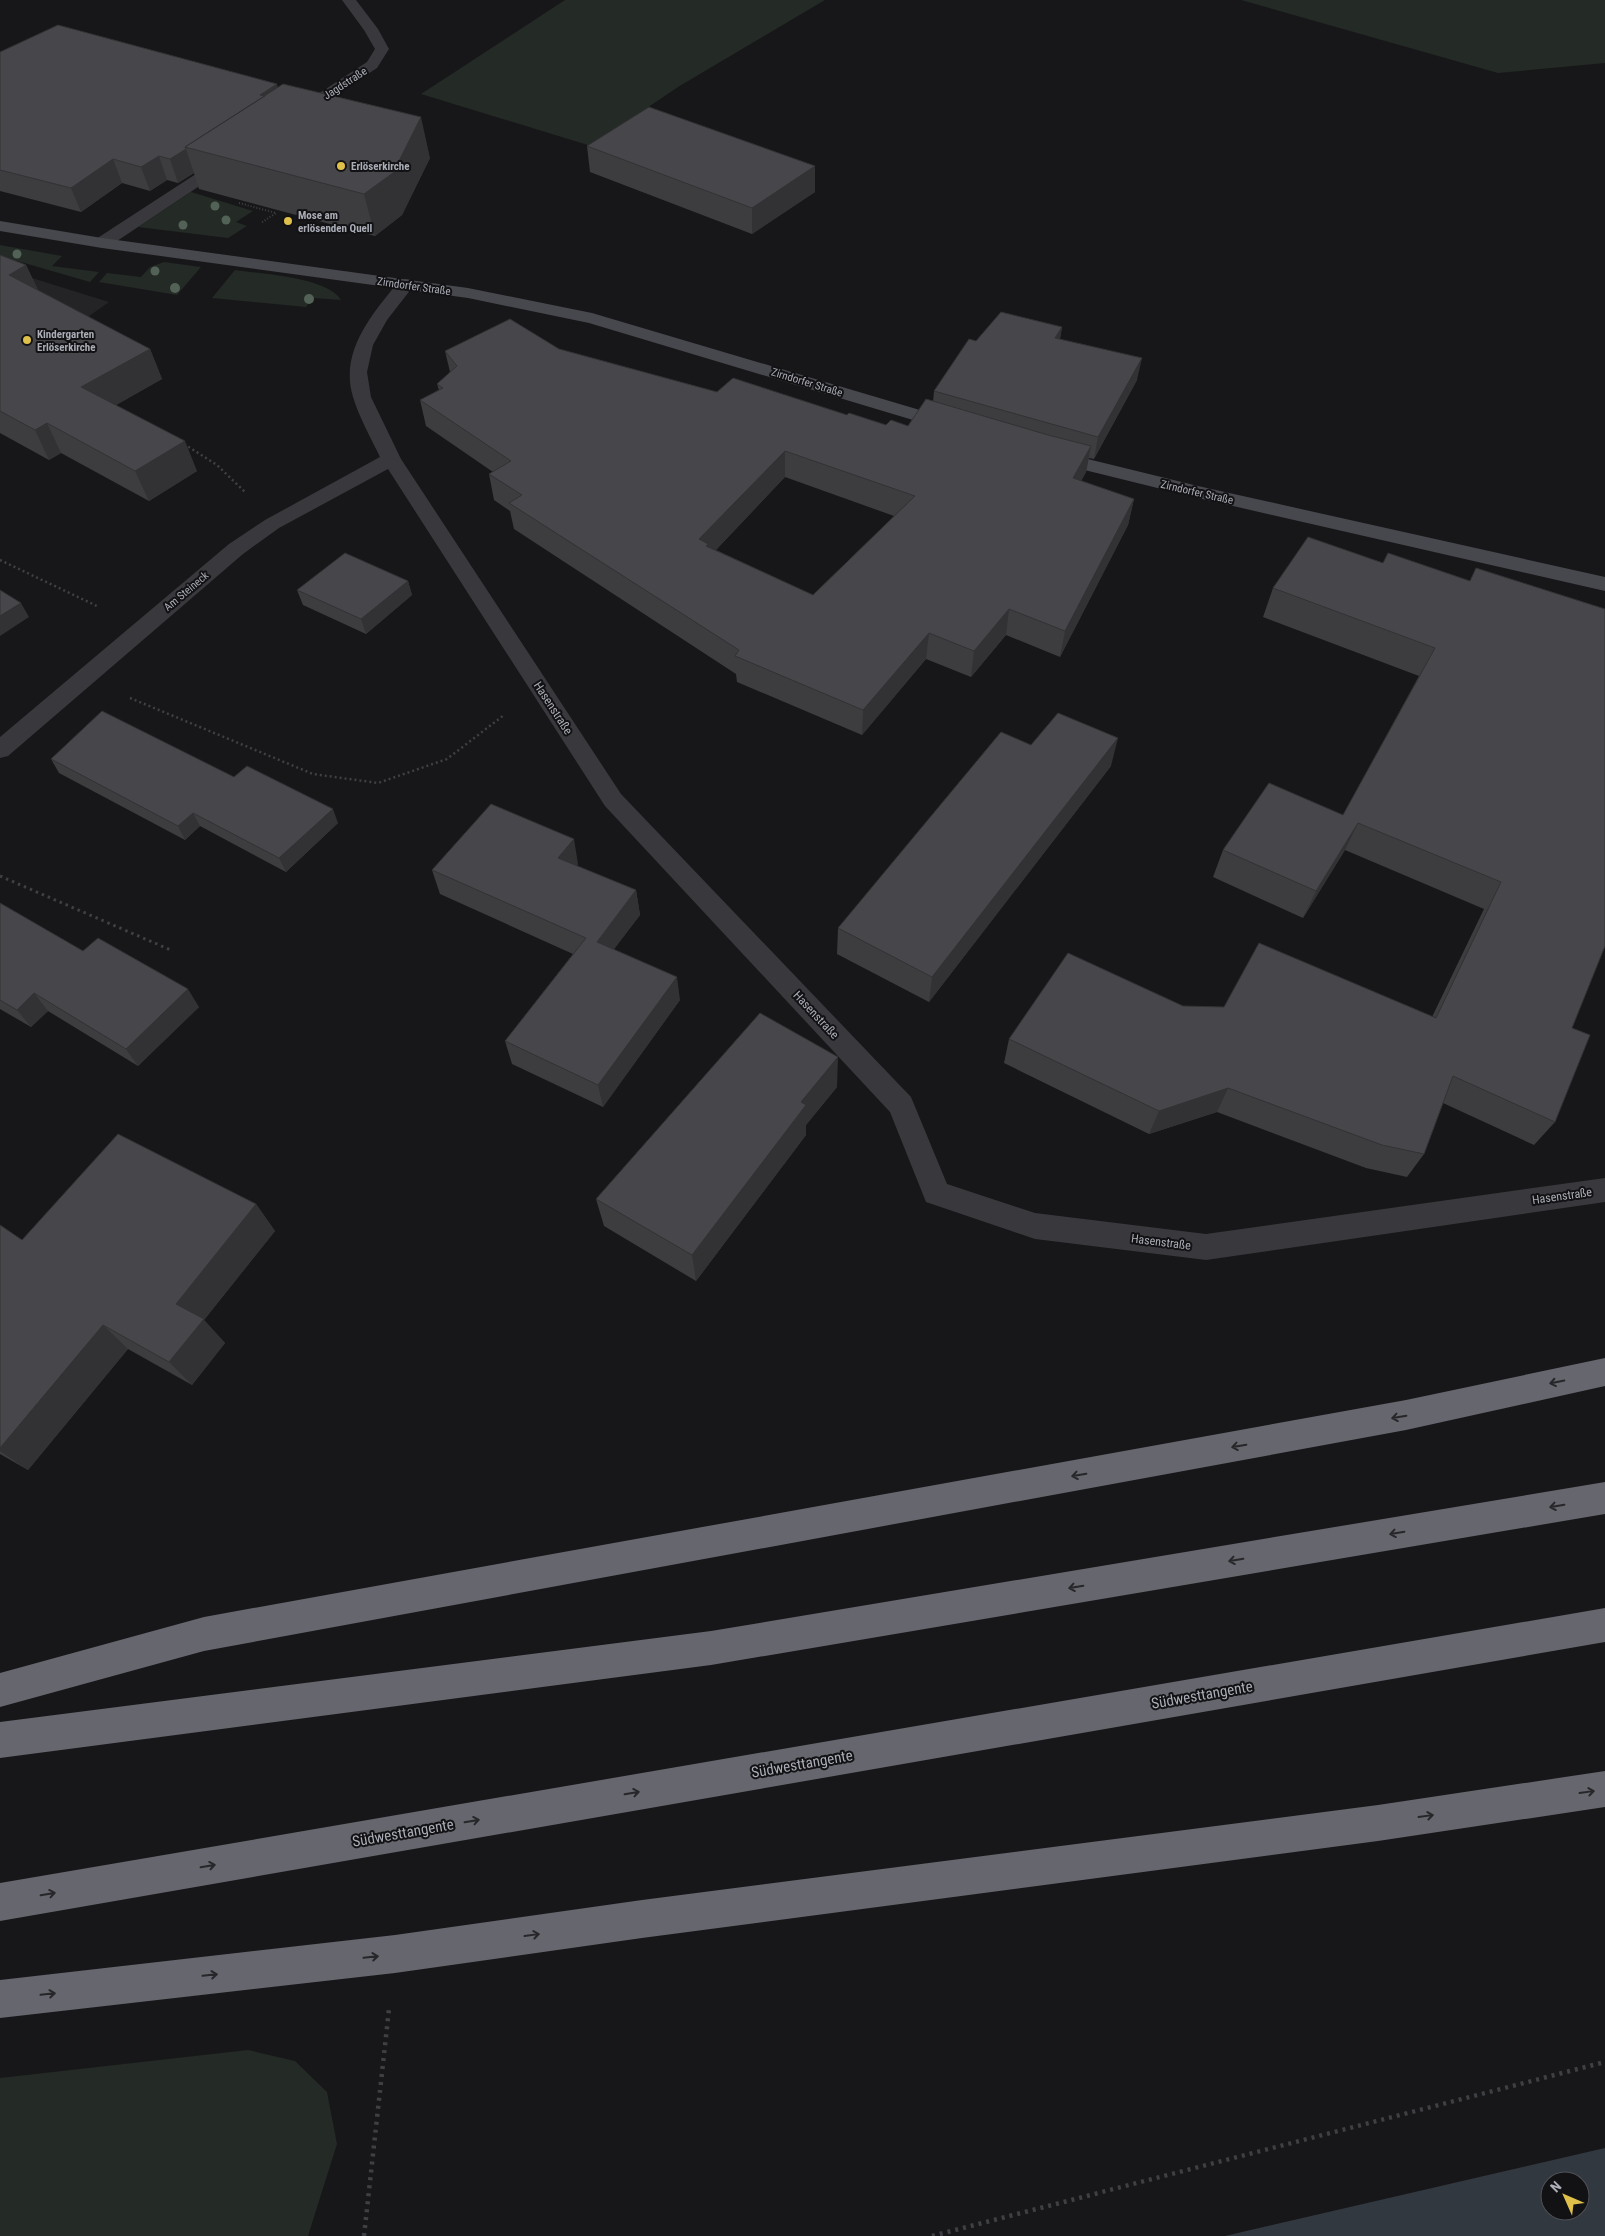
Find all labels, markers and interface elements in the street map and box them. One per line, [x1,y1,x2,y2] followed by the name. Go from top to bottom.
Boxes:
[321,65,369,102] street label: Jagdstraße
[335,160,347,172] marker: Erlöserkirche
[351,160,410,173] place label: Erlöserkirche
[298,209,373,235] place label: Mose am erlösenden Quell
[282,215,294,227] marker: Mose am erlösenden Quell
[376,275,451,298] street label: Zirndorfer Straße
[37,328,96,354] place label: Kindergarten Erlöserkirche
[21,334,33,346] marker: Kindergarten Erlöserkirche
[770,365,844,400] street label: Zirndorfer Straße
[1159,478,1234,507] street label: Zirndorfer Straße
[161,569,211,614] street label: Am Steineck
[531,679,575,737] street label: Hasenstraße
[790,988,842,1042] street label: Hasenstraße
[1531,1185,1593,1207] street label: Hasenstraße
[1130,1231,1192,1253] street label: Hasenstraße
[1550,1378,1566,1387] one-way arrow
[1391,1412,1407,1422] one-way arrow
[1231,1441,1247,1451] one-way arrow
[1071,1470,1087,1480] one-way arrow
[1549,1501,1565,1511] one-way arrow
[1389,1528,1405,1538] one-way arrow
[1229,1555,1245,1565] one-way arrow
[1069,1582,1085,1592] one-way arrow
[1150,1677,1254,1713] street label: Südwesttangente
[750,1746,854,1782] street label: Südwesttangente
[1579,1787,1595,1797] one-way arrow
[624,1788,640,1798] one-way arrow
[1418,1810,1434,1820] one-way arrow
[351,1815,455,1851] street label: Südwesttangente
[463,1815,479,1825] one-way arrow
[200,1861,216,1871] one-way arrow
[40,1888,56,1898] one-way arrow
[524,1929,540,1939] one-way arrow
[363,1952,379,1962] one-way arrow
[202,1970,218,1980] one-way arrow
[40,1989,56,1999] one-way arrow
[1540,2171,1590,2221] north arrow
[1547,2178,1564,2195] text: N

